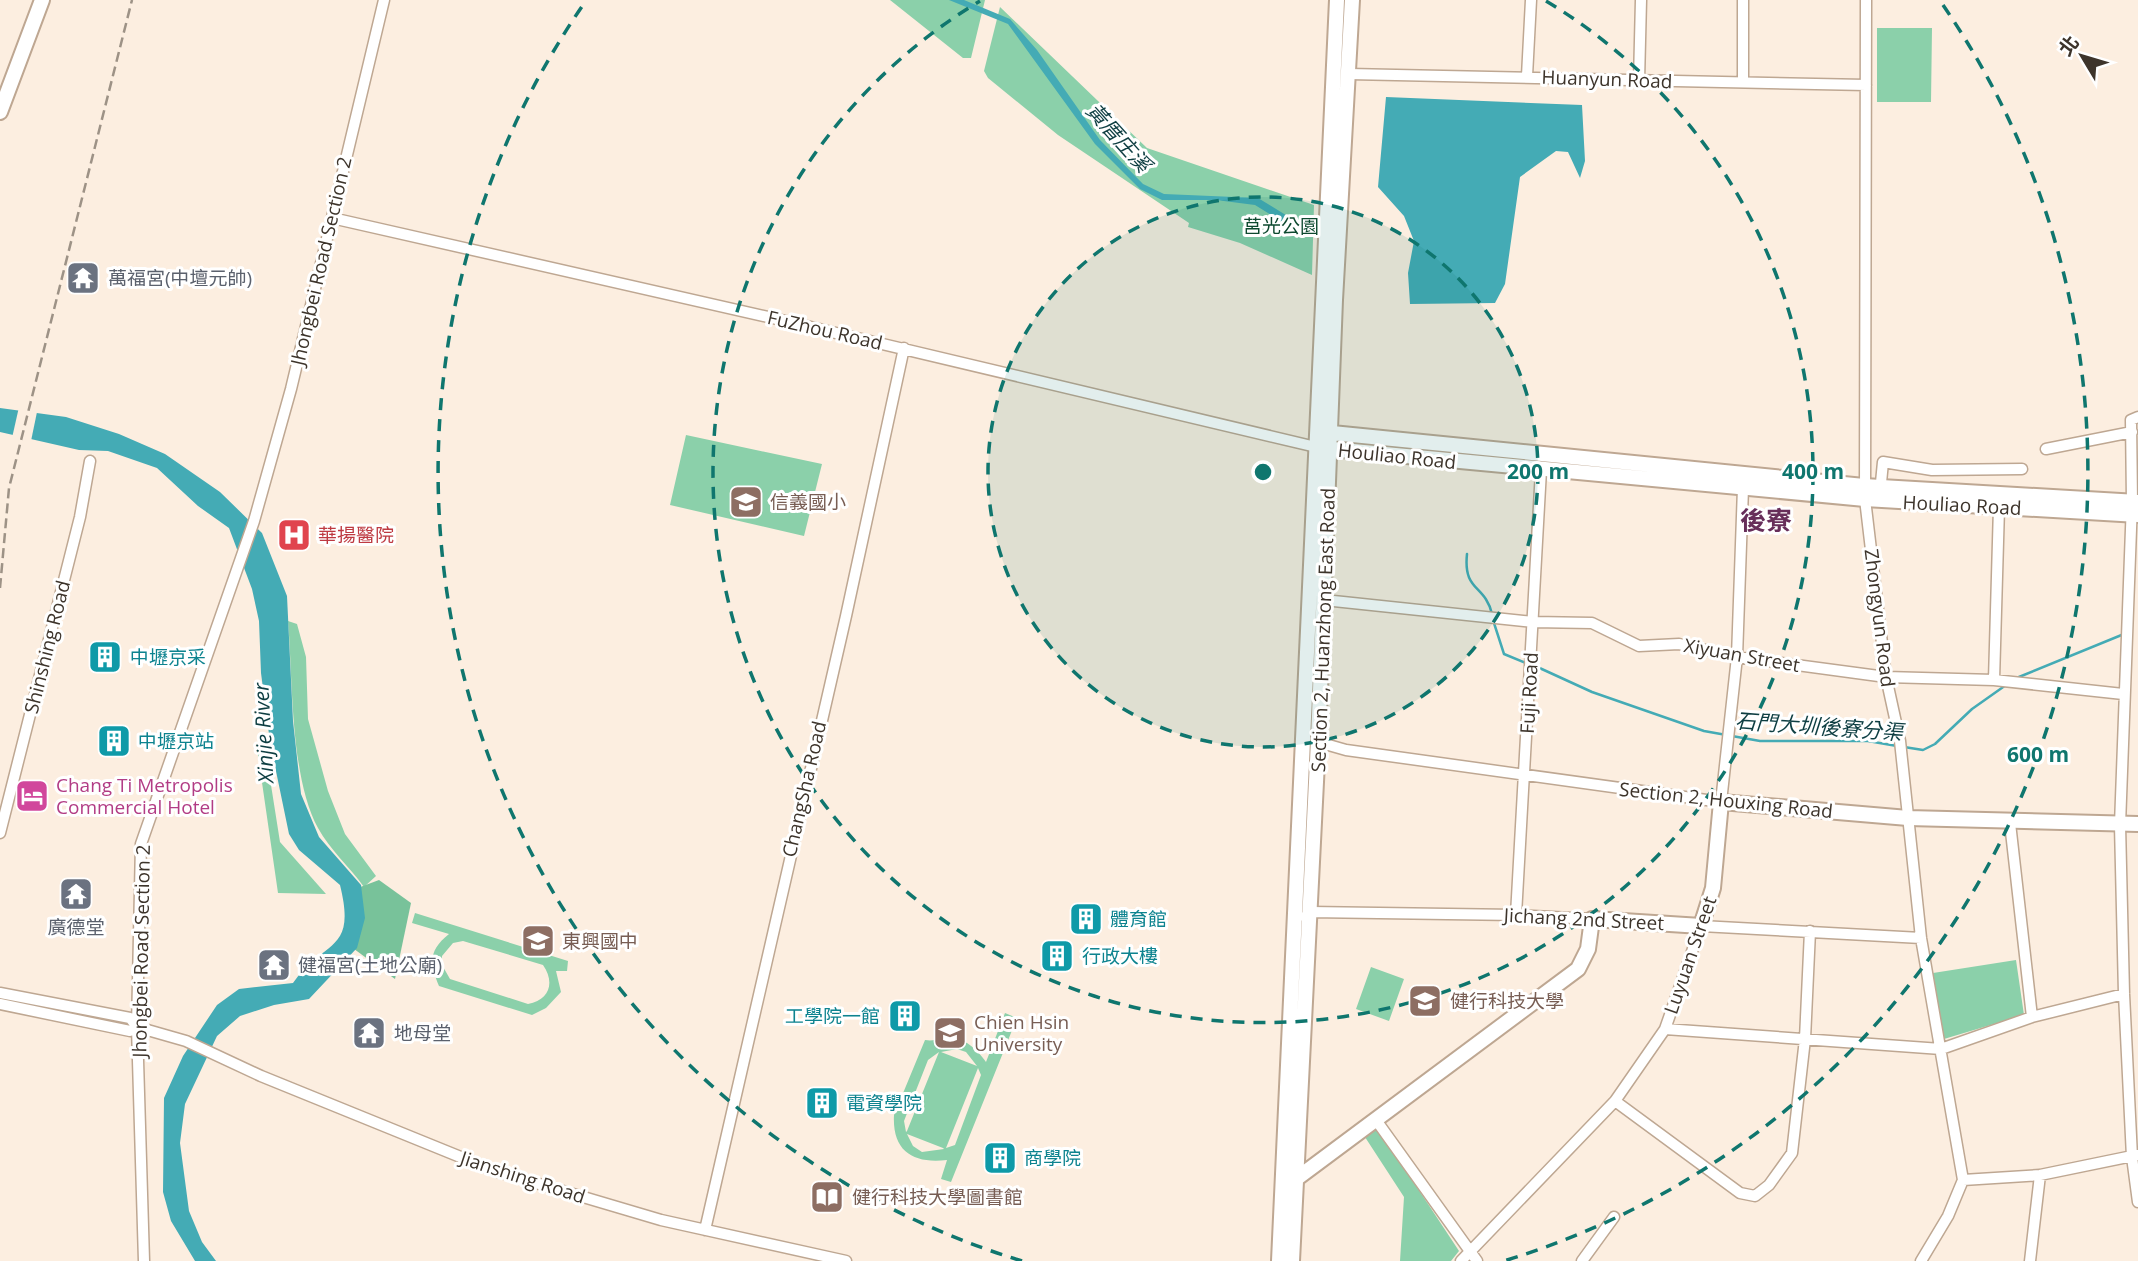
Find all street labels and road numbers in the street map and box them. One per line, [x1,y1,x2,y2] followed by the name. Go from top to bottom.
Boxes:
[1541,64,1673,94] street label: Huanyun Road
[284,154,358,370] street label: Jhongbei Road Section 2
[765,304,885,356] street label: FuZhou Road
[1336,437,1458,475] street label: Houliao Road
[1305,487,1341,773] street label: Section 2, Huanzhong East Road
[1902,489,2022,521] street label: Houliao Road
[1859,547,1901,689] street label: Zhongyun Road
[18,578,76,716] street label: Shinshing Road
[1682,632,1802,678] street label: Xiyuan Street
[1514,652,1544,734] street label: Fuji Road
[776,718,832,860] street label: ChangSha Road
[1618,776,1834,824] street label: Section 2, Houxing Road
[126,844,156,1060] street label: Jhongbei Road Section 2
[1658,892,1722,1017] street label: Luyuan Street
[1501,902,1665,936] street label: Jichang 2nd Street
[455,1144,589,1209] street label: Jianshing Road

